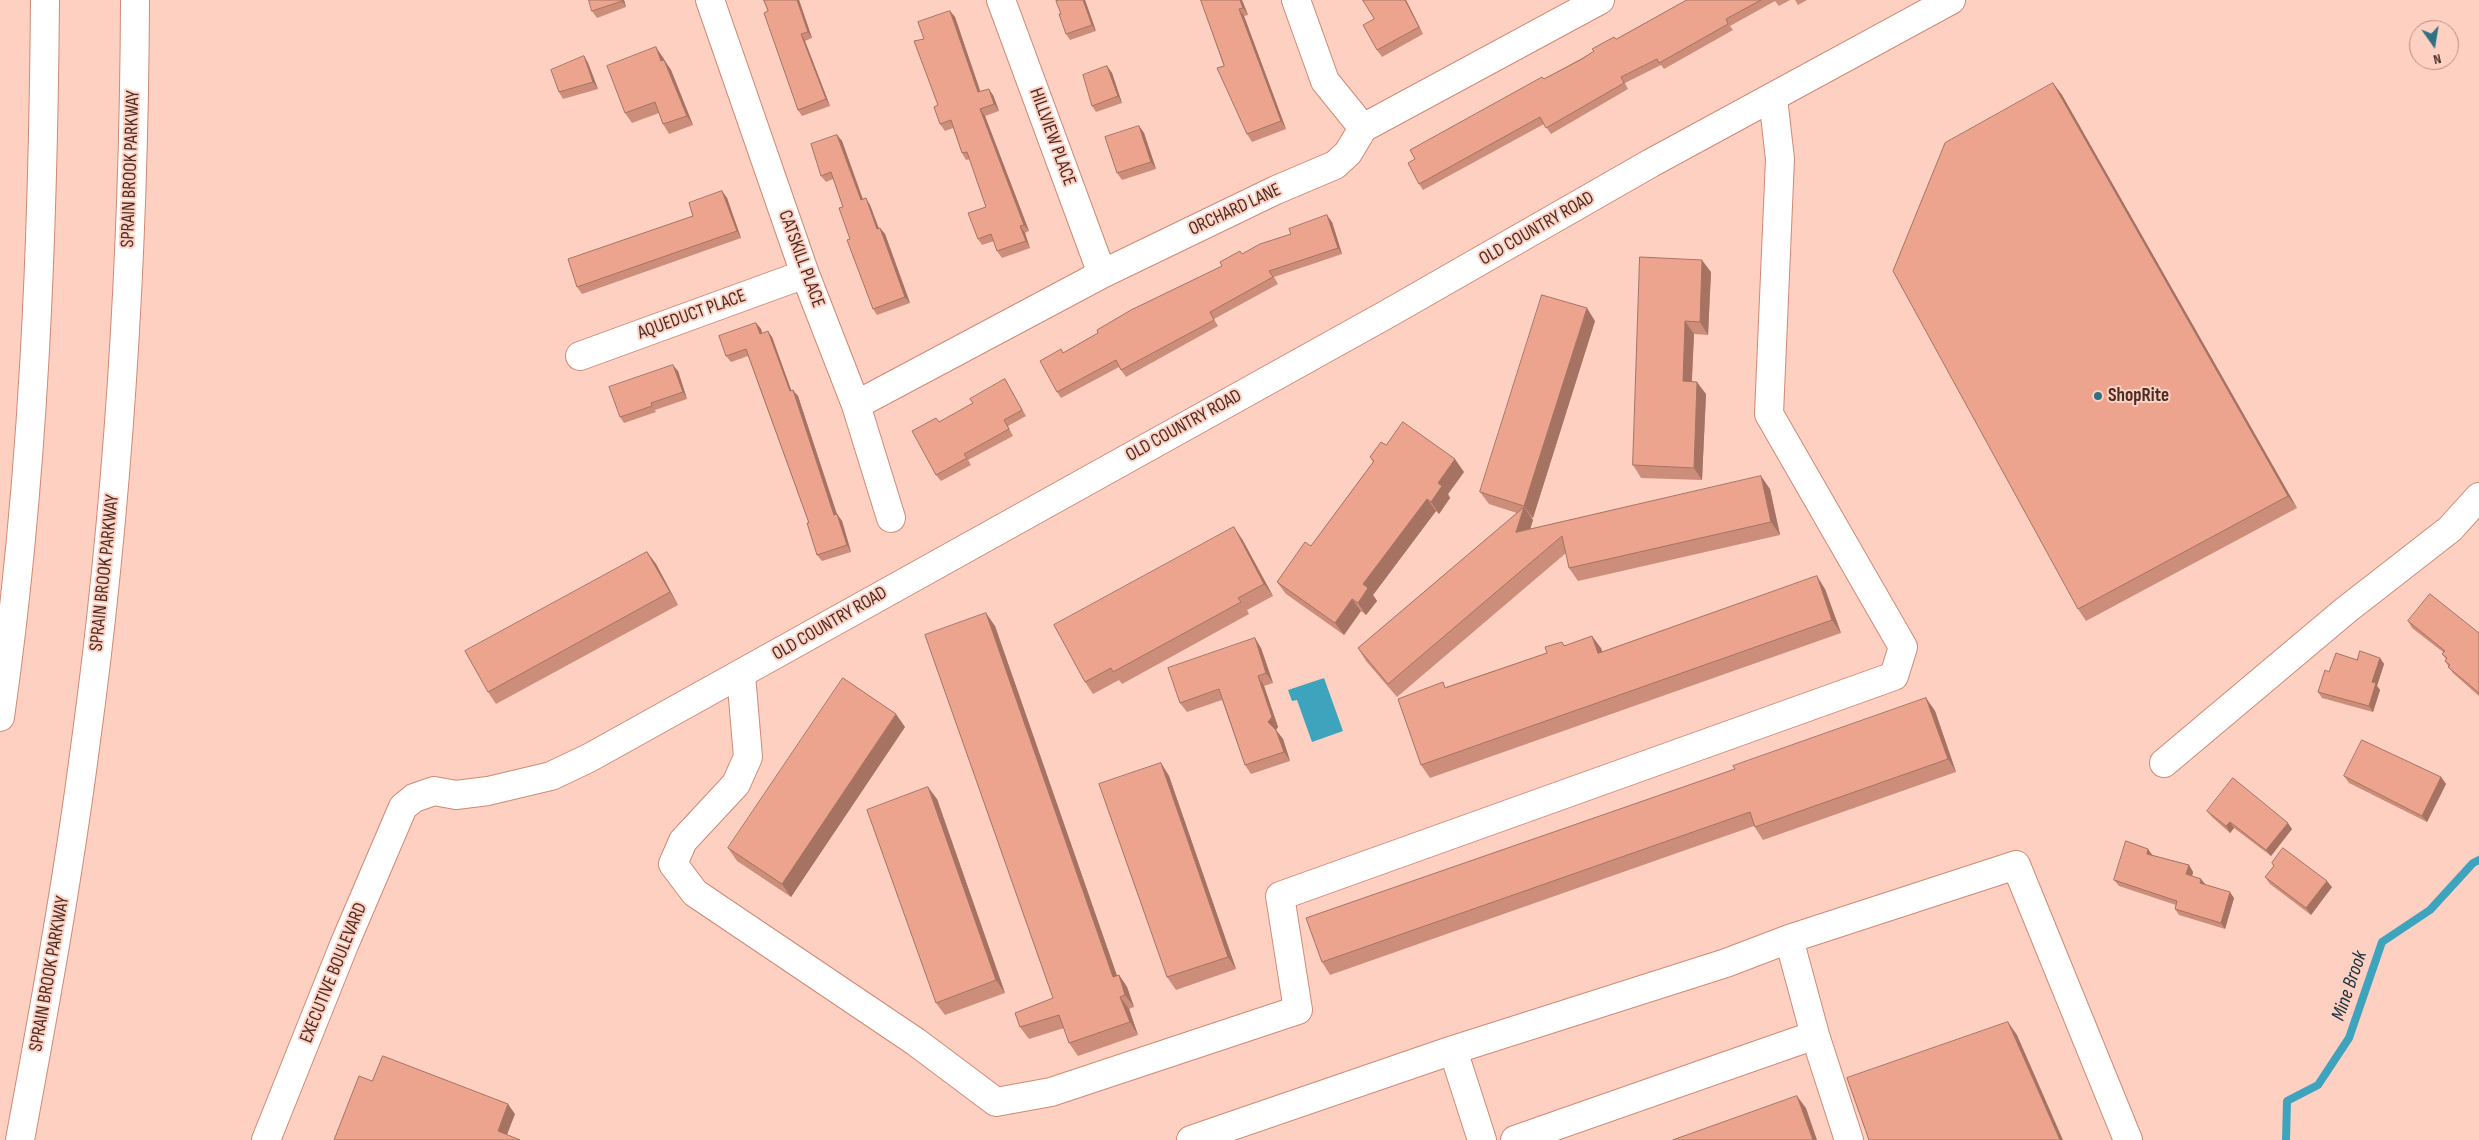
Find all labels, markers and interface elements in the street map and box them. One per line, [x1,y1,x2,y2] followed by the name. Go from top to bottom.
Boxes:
[2409,20,2459,70] north arrow
[2432,50,2443,68] text: N
[1024,85,1080,189] street label: HILLVIEW PLACE
[117,90,145,248] street label: SPRAIN BROOK PARKWAY
[1185,179,1285,241] street label: ORCHARD LANE
[1475,187,1599,271] street label: OLD COUNTRY ROAD
[773,207,829,311] street label: CATSKILL PLACE
[635,285,749,345] street label: AQUEDUCT PLACE
[1122,385,1246,467] street label: OLD COUNTRY ROAD
[2108,385,2169,407] place label: ShopRite
[2092,390,2104,402] marker: ShopRite
[85,493,125,653] street label: SPRAIN BROOK PARKWAY
[768,582,892,666] street label: OLD COUNTRY ROAD
[25,894,75,1054] street label: SPRAIN BROOK PARKWAY
[295,899,373,1047] street label: EXECUTIVE BOULEVARD
[2327,948,2373,1024] water label: Mine Brook

